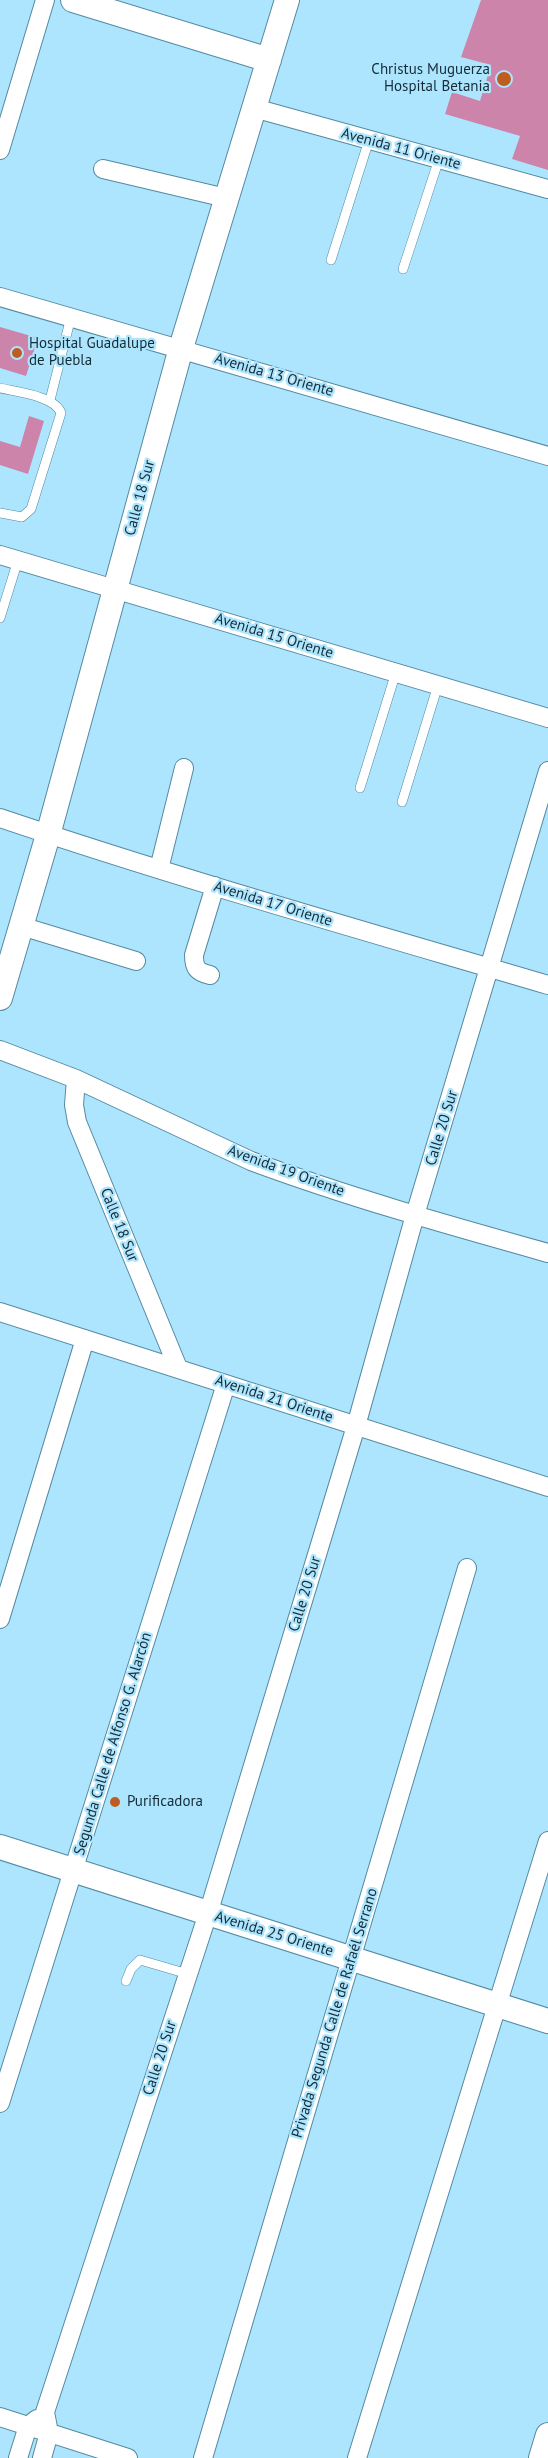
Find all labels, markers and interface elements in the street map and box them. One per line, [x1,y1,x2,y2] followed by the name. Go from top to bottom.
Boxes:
[371,61,490,96] place label: Christus Muguerza Hospital Betania
[495,70,513,88] marker: Christus Muguerza Hospital Betania
[339,124,463,174] street label: Avenida 11 Oriente
[29,335,155,370] place label: Hospital Guadalupe de Puebla
[10,346,24,360] marker: Hospital Guadalupe de Puebla
[213,349,335,401] street label: Avenida 13 Oriente
[121,458,159,538] street label: Calle 18 Sur
[213,609,335,663] street label: Avenida 15 Oriente
[212,877,334,931] street label: Avenida 17 Oriente
[422,1088,462,1168] street label: Calle 20 Sur
[225,1142,347,1200] street label: Avenida 19 Oriente
[96,1186,142,1264] street label: Calle 18 Sur
[213,1371,335,1427] street label: Avenida 21 Oriente
[285,1554,325,1634] street label: Calle 20 Sur
[70,1630,156,1858] street label: Segunda Calle de Alfonso G. Alarcón
[127,1793,203,1811] place label: Purificadora
[108,1795,122,1809] marker: Purificadora
[288,1886,382,2140] street label: Privada Segunda Calle de Rafaél Serrano
[213,1907,335,1961] street label: Avenida 25 Oriente
[139,2018,181,2098] street label: Calle 20 Sur

